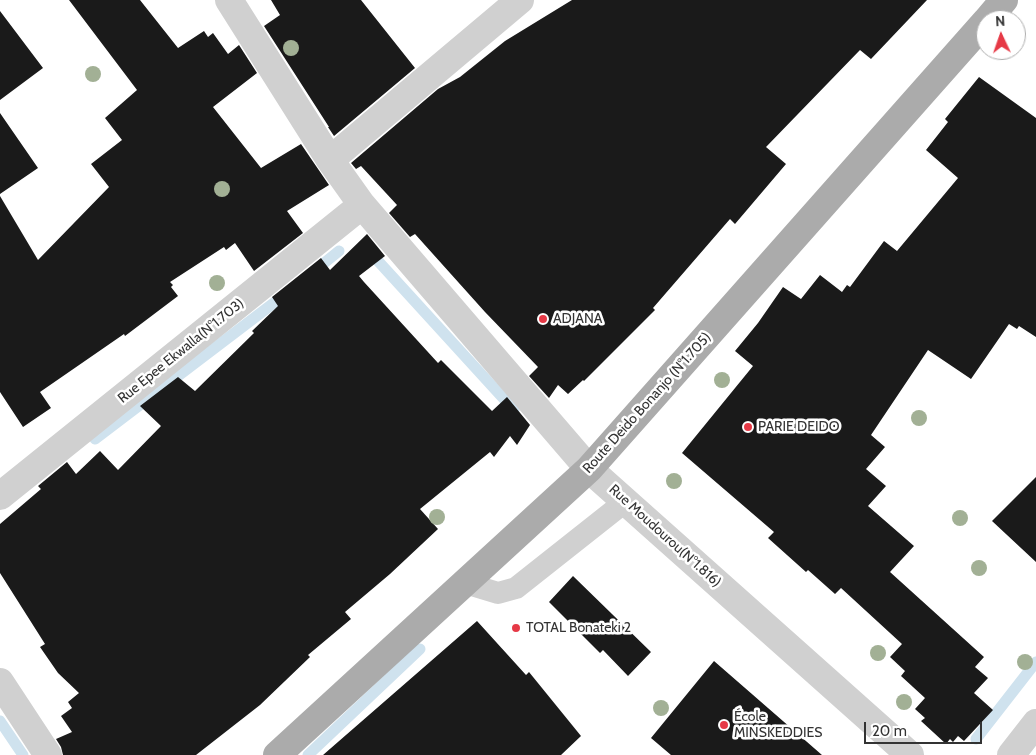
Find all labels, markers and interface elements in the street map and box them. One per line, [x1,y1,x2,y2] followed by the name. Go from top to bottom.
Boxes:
[976,10,1026,60] north arrow
[995,12,1006,30] text: N
[115,295,247,407] street label: Rue Epee Ekwalla(N°1.703)
[553,311,602,327] place label: ADJANA
[537,313,549,325] marker: ADJANA
[579,329,715,477] street label: Route Deido Bonanjo (N°1.705)
[758,419,839,435] place label: PARIE DEIDO
[742,421,754,433] marker: PARIE DEIDO
[606,481,724,591] street label: Rue Moudourou(N°1.816)
[526,620,631,636] place label: TOTAL Bonateki 2
[510,622,522,634] marker: TOTAL Bonateki 2
[734,709,822,742] place label: École MINSKEDDIES
[866,712,984,744] scale bar
[718,719,730,731] marker: École MINSKEDDIES
[872,722,907,740] text: 20 m

